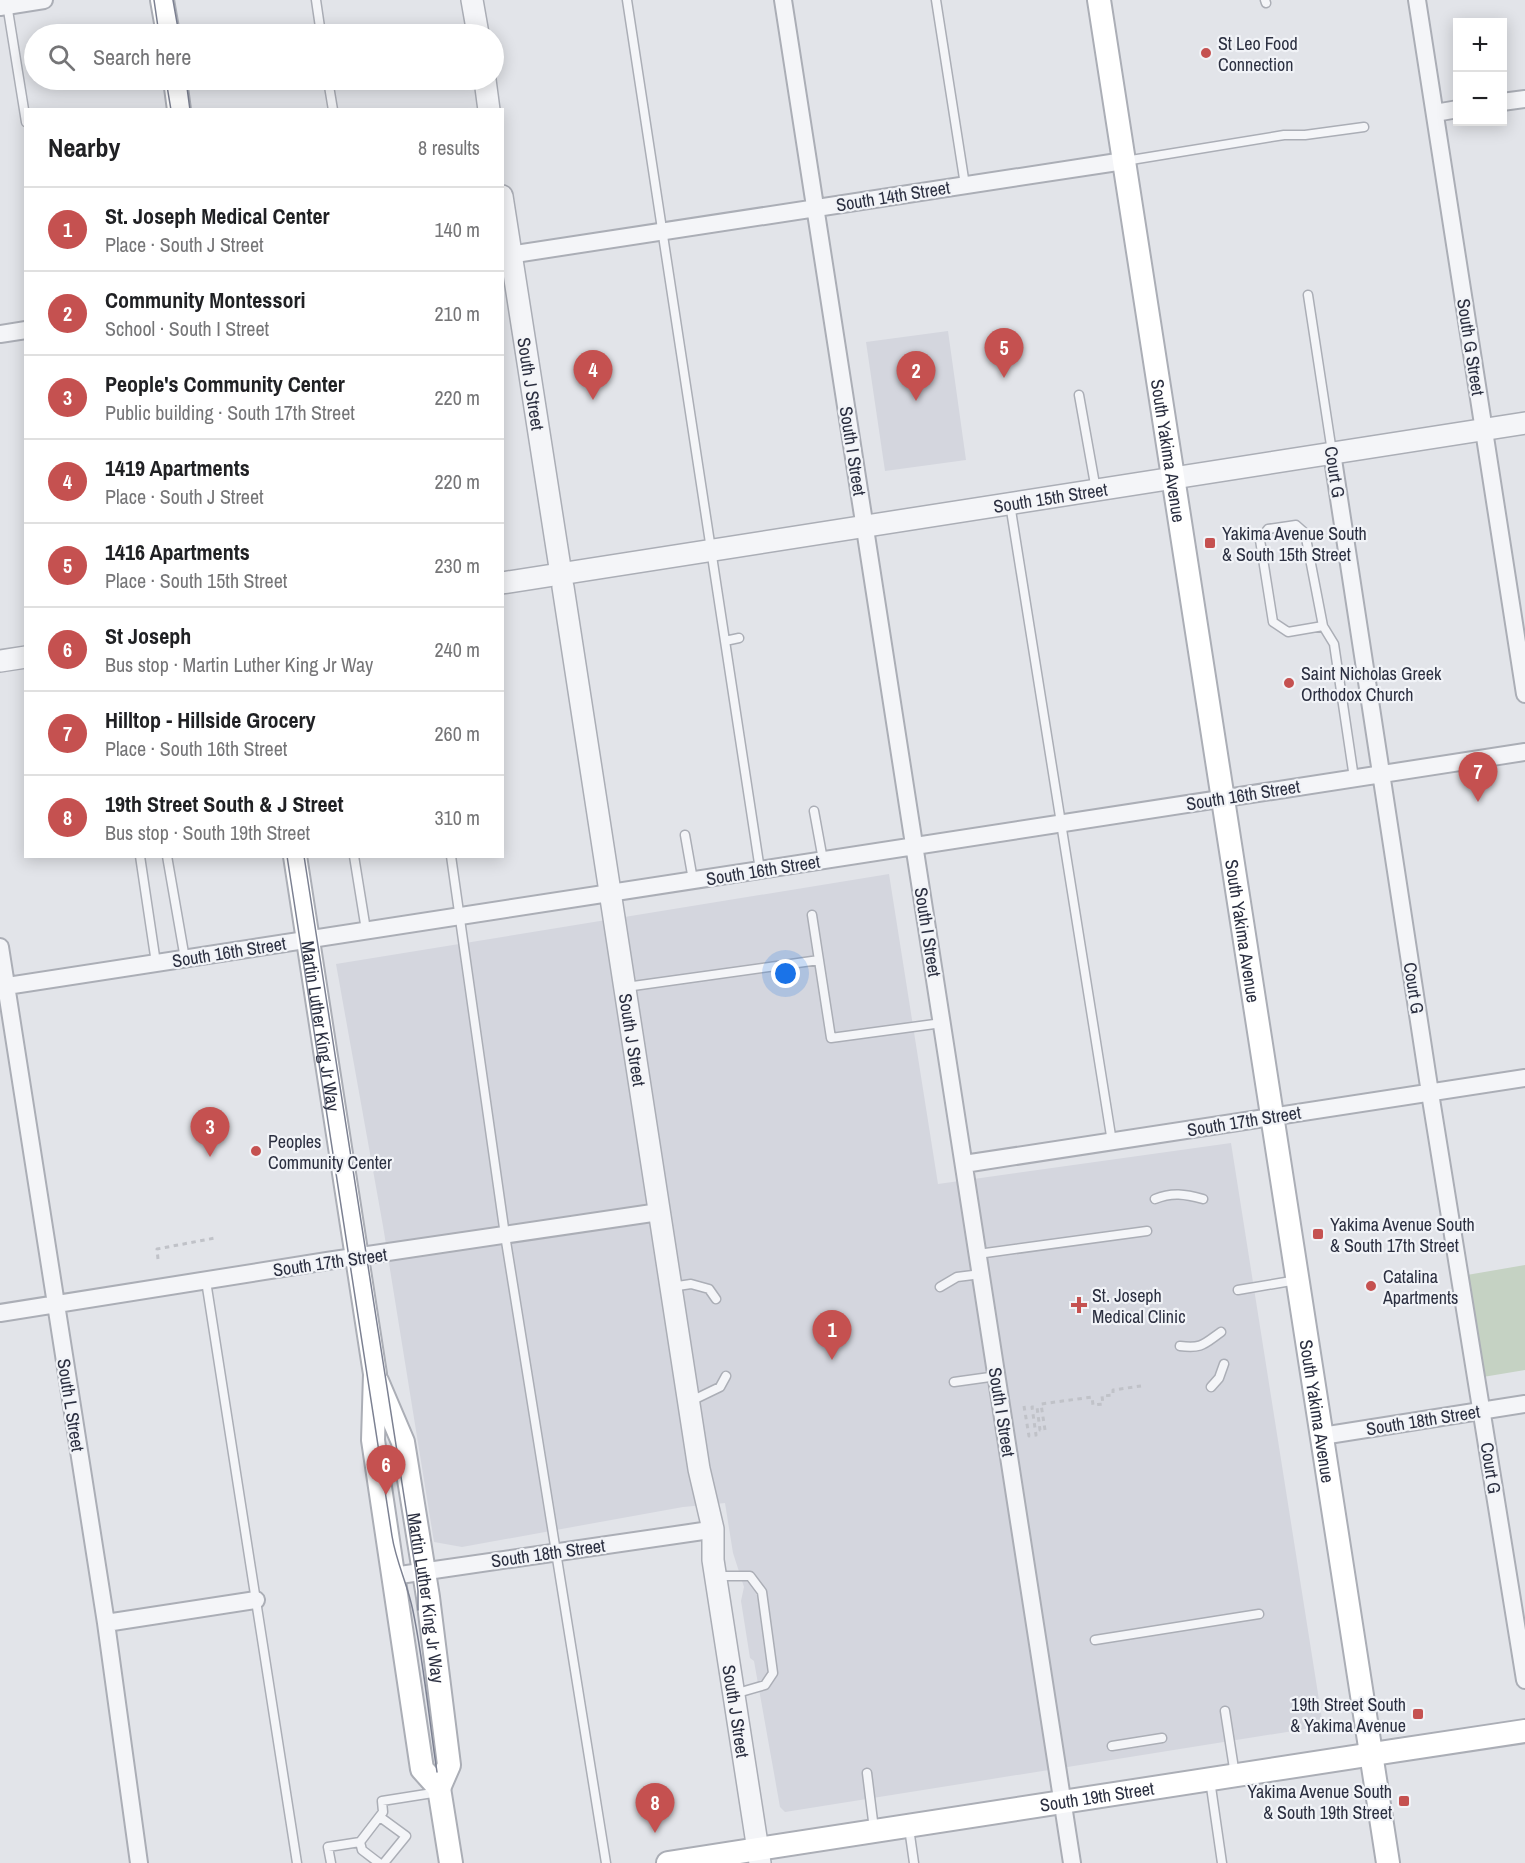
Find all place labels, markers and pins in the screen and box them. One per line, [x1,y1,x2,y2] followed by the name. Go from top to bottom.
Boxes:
[1218,31,1298,77] place label: St Leo Food Connection
[1199,46,1213,60] marker: St Leo Food Connection
[984,328,1024,378] pin: 5
[574,350,612,400] pin: 4
[896,352,936,401] pin: 2
[1222,521,1367,567] place label: Yakima Avenue South & South 15th Street
[1203,536,1217,550] marker: Yakima Avenue South & South 15th Street
[1301,661,1442,707] place label: Saint Nicholas Greek Orthodox Church
[1282,676,1296,690] marker: Saint Nicholas Greek Orthodox Church
[1458,752,1498,802] pin: 7
[190,1108,230,1157] pin: 3
[268,1129,392,1175] place label: Peoples Community Center
[249,1144,263,1158] marker: Peoples Community Center
[1330,1212,1475,1258] place label: Yakima Avenue South & South 17th Street
[1311,1227,1325,1241] marker: Yakima Avenue South & South 17th Street
[1382,1264,1458,1310] place label: Catalina Apartments
[1364,1279,1378,1293] marker: Catalina Apartments
[1092,1283,1186,1329] place label: St. Joseph Medical Clinic
[1070,1296,1088,1314] marker: St. Joseph Medical Clinic
[812,1310,852,1360] pin: 1
[366,1446,406,1495] pin: 6
[1290,1692,1406,1738] place label: 19th Street South & Yakima Avenue
[1411,1707,1425,1721] marker: 19th Street South & Yakima Avenue
[1247,1779,1392,1825] place label: Yakima Avenue South & South 19th Street
[636,1784,674,1833] pin: 8
[1397,1794,1411,1808] marker: Yakima Avenue South & South 19th Street

